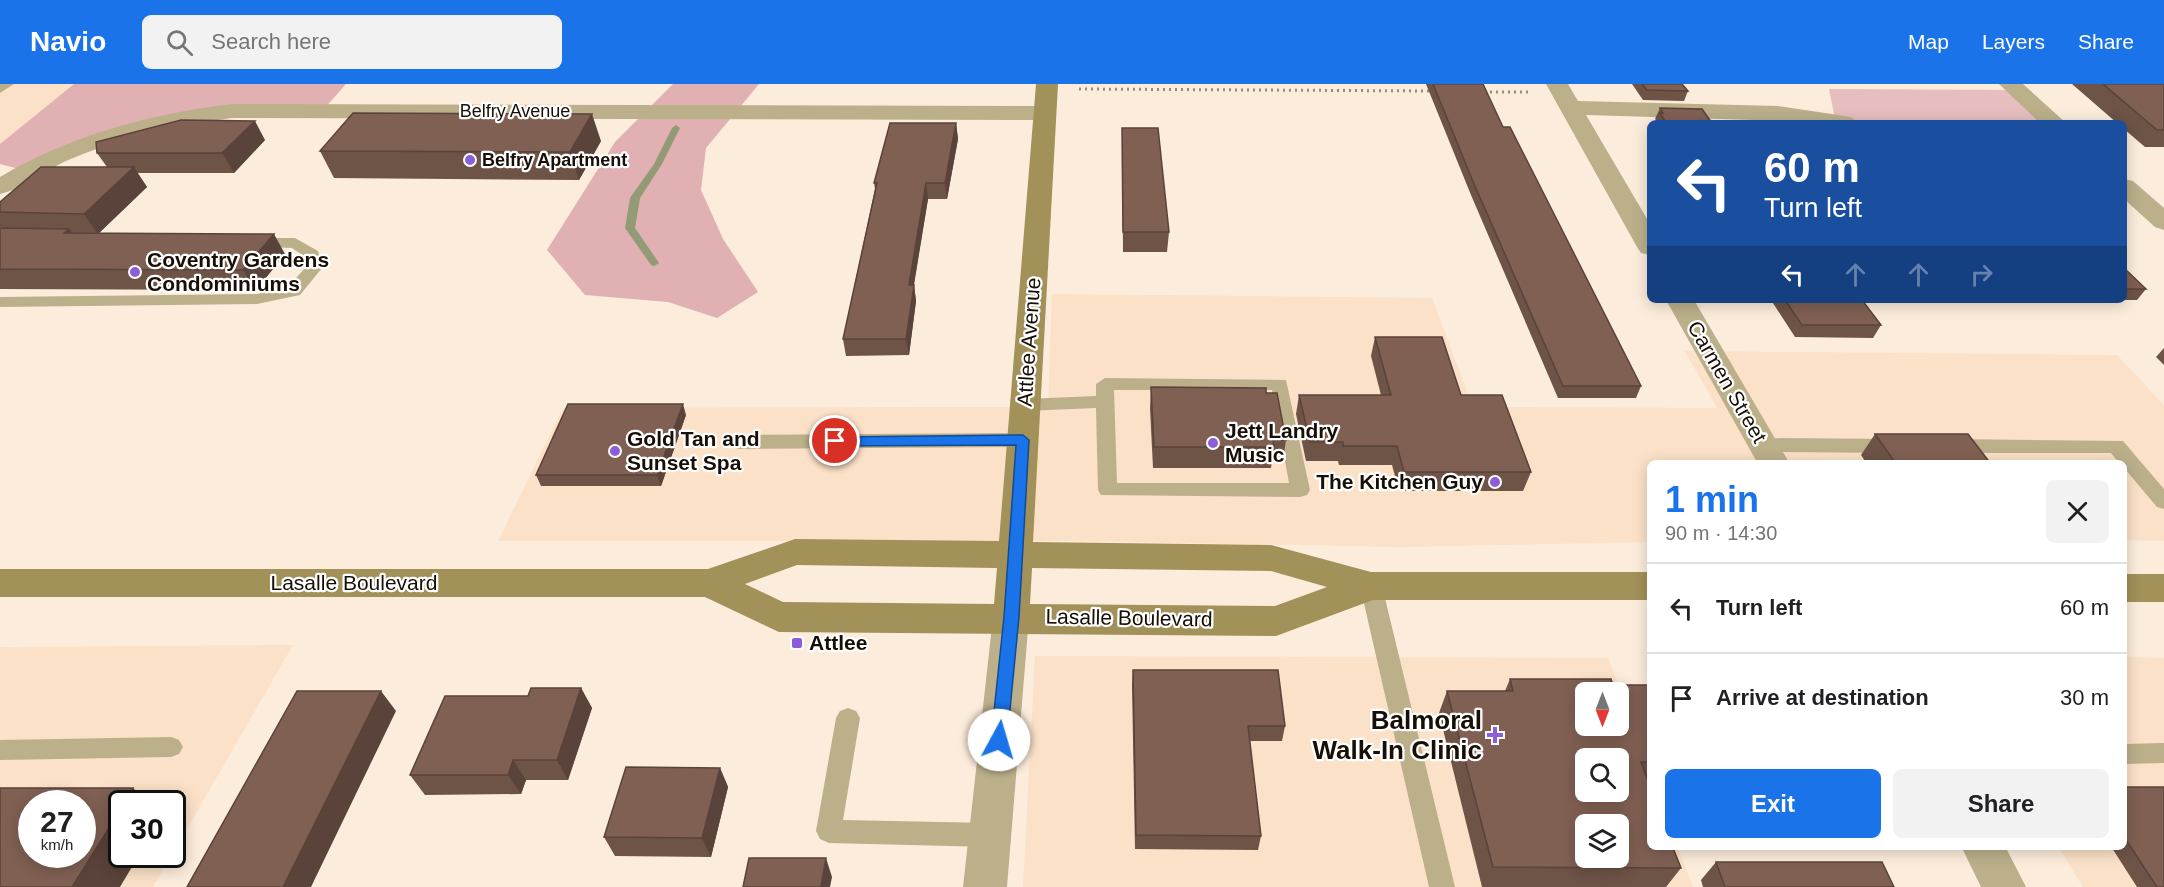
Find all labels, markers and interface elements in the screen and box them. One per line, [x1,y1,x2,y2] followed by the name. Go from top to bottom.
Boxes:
[142,15,562,69] search box
[30,26,106,57] text: Navio
[163,26,196,59] icon: search
[211,29,331,54] text: Search here
[1908,30,1949,53] text: Map
[1982,30,2045,53] text: Layers
[2078,30,2134,53] text: Share
[460,101,570,121] street label: Belfry Avenue
[1665,144,1743,222] icon: left
[1764,144,1860,191] text: 60 m
[482,150,627,170] place label: Belfry Apartment
[463,153,477,167] marker: Belfry Apartment
[1764,193,1862,223] text: Turn left
[147,248,329,295] place label: Coventry Gardens Condominiums
[1776,258,1809,291] icon: left
[1839,258,1872,291] icon: ahead
[1902,258,1935,291] icon: ahead
[1965,258,1998,291] icon: right
[128,265,142,279] marker: Coventry Gardens Condominiums
[1013,277,1044,407] street label: Attlee Avenue
[1683,317,1772,447] street label: Carmen Street
[809,415,860,466] pin
[1225,419,1339,466] place label: Jett Landry Music
[818,424,851,457] icon: arrive
[627,427,760,474] place label: Gold Tan and Sunset Spa
[1206,436,1220,450] marker: Jett Landry Music
[608,444,622,458] marker: Gold Tan and Sunset Spa
[1316,470,1483,493] place label: The Kitchen Guy
[1488,475,1502,489] marker: The Kitchen Guy
[1665,479,1759,520] text: 1 min
[2046,480,2109,543] button: close
[1665,522,1777,544] text: 90 m · 14:30
[271,571,437,594] street label: Lasalle Boulevard
[1665,592,1698,625] icon: left
[1716,595,1802,620] text: Turn left
[2060,595,2109,620] text: 60 m
[1045,605,1213,630] street label: Lasalle Boulevard
[809,631,867,654] place label: Attlee
[790,636,804,650] marker: Attlee
[1575,682,1629,736] north arrow
[1575,682,1629,868] map controls
[1665,682,1698,715] icon: arrive
[1716,685,1929,710] text: Arrive at destination
[2060,685,2109,710] text: 30 m
[1313,705,1482,765] place label: Balmoral Walk-In Clinic
[967,708,1031,772] position arrow
[1486,726,1504,744] marker: Balmoral Walk-In Clinic
[1575,748,1629,802] button: search
[1665,769,1881,838] button: Exit
[1893,769,2109,838] button: Share
[108,790,186,868] speed limit sign: 30
[40,805,74,838] text: 27
[1575,814,1629,868] button: layers
[41,836,73,853] text: km/h

